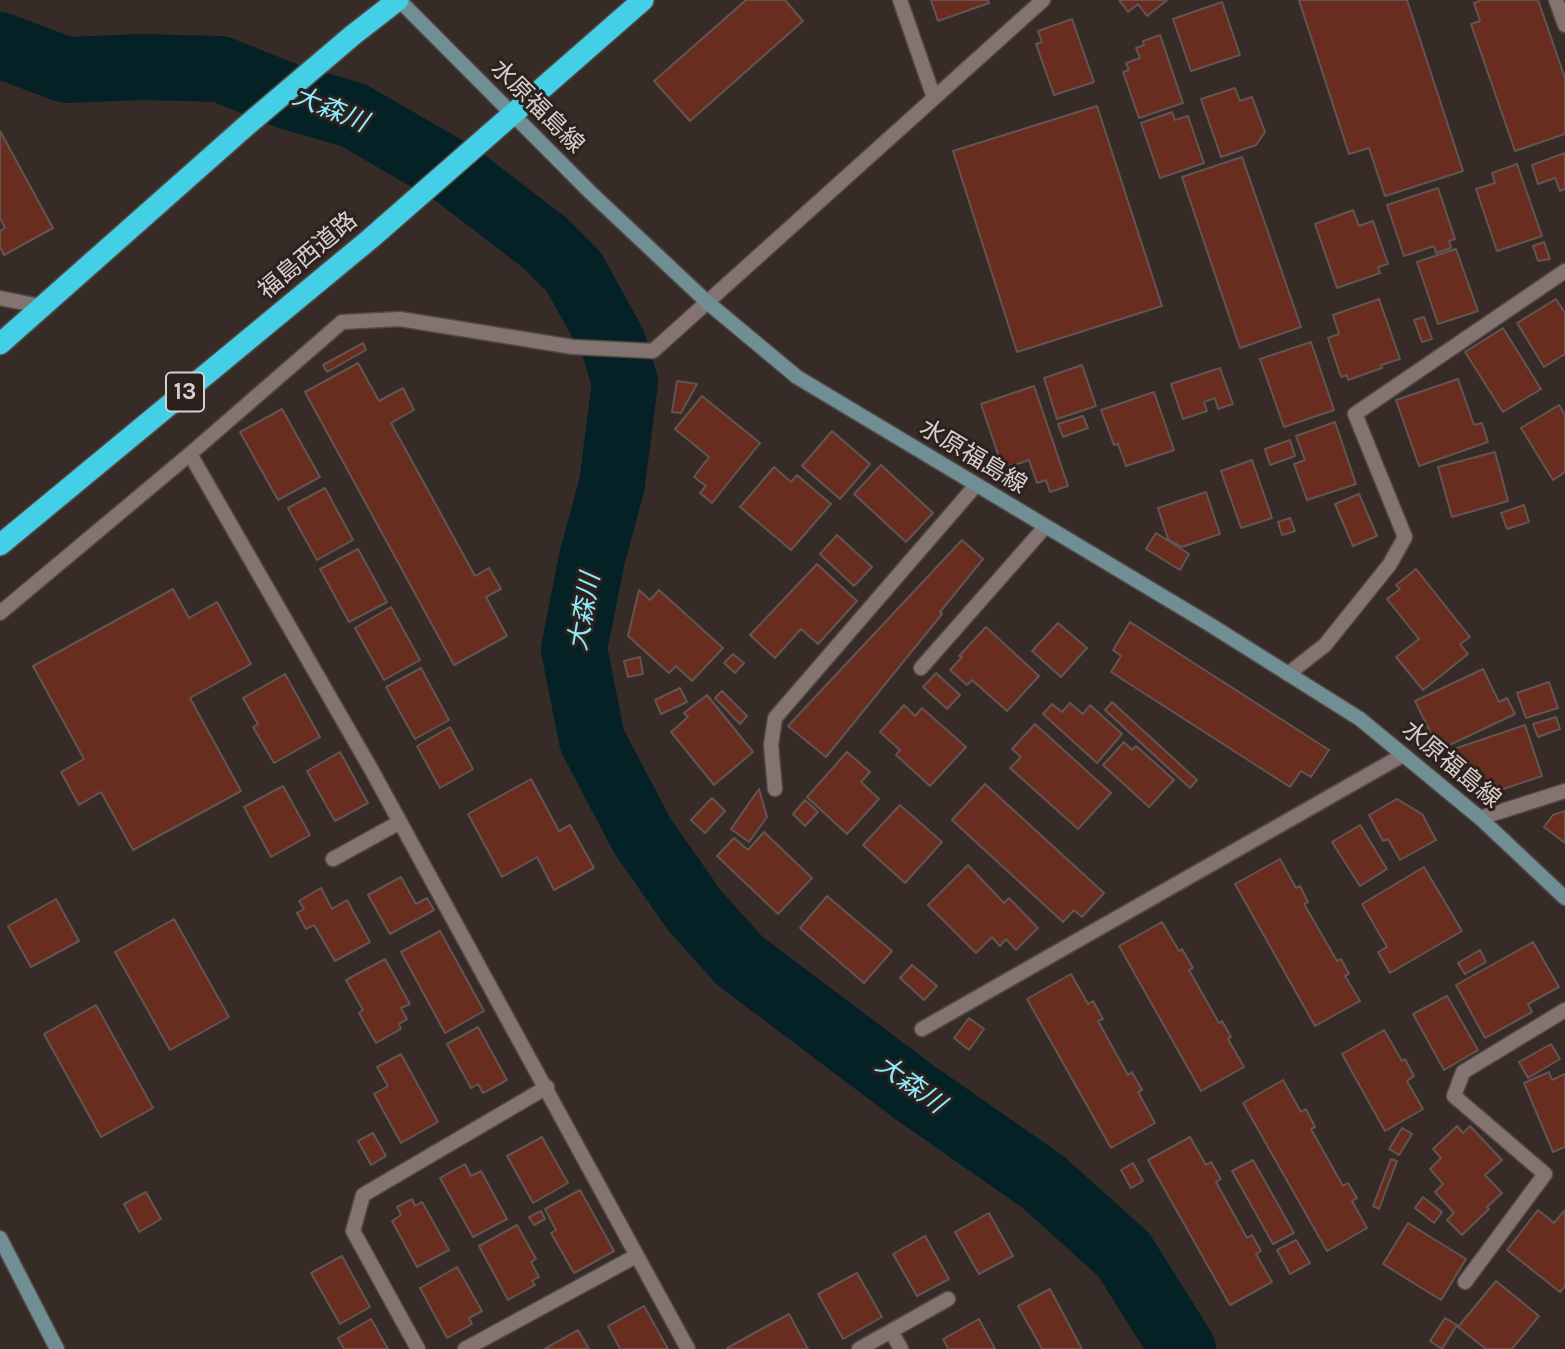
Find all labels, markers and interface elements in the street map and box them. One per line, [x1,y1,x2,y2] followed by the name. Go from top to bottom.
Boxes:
[484,54,590,160] street label: 水原福島線
[288,81,372,139] water label: 大森川
[253,206,363,306] street label: 福島西道路
[166,372,204,412] road number: 13
[914,414,1032,500] street label: 水原福島線
[563,571,607,653] water label: 大森川
[1396,715,1506,815] street label: 水原福島線
[869,1049,951,1121] water label: 大森川

